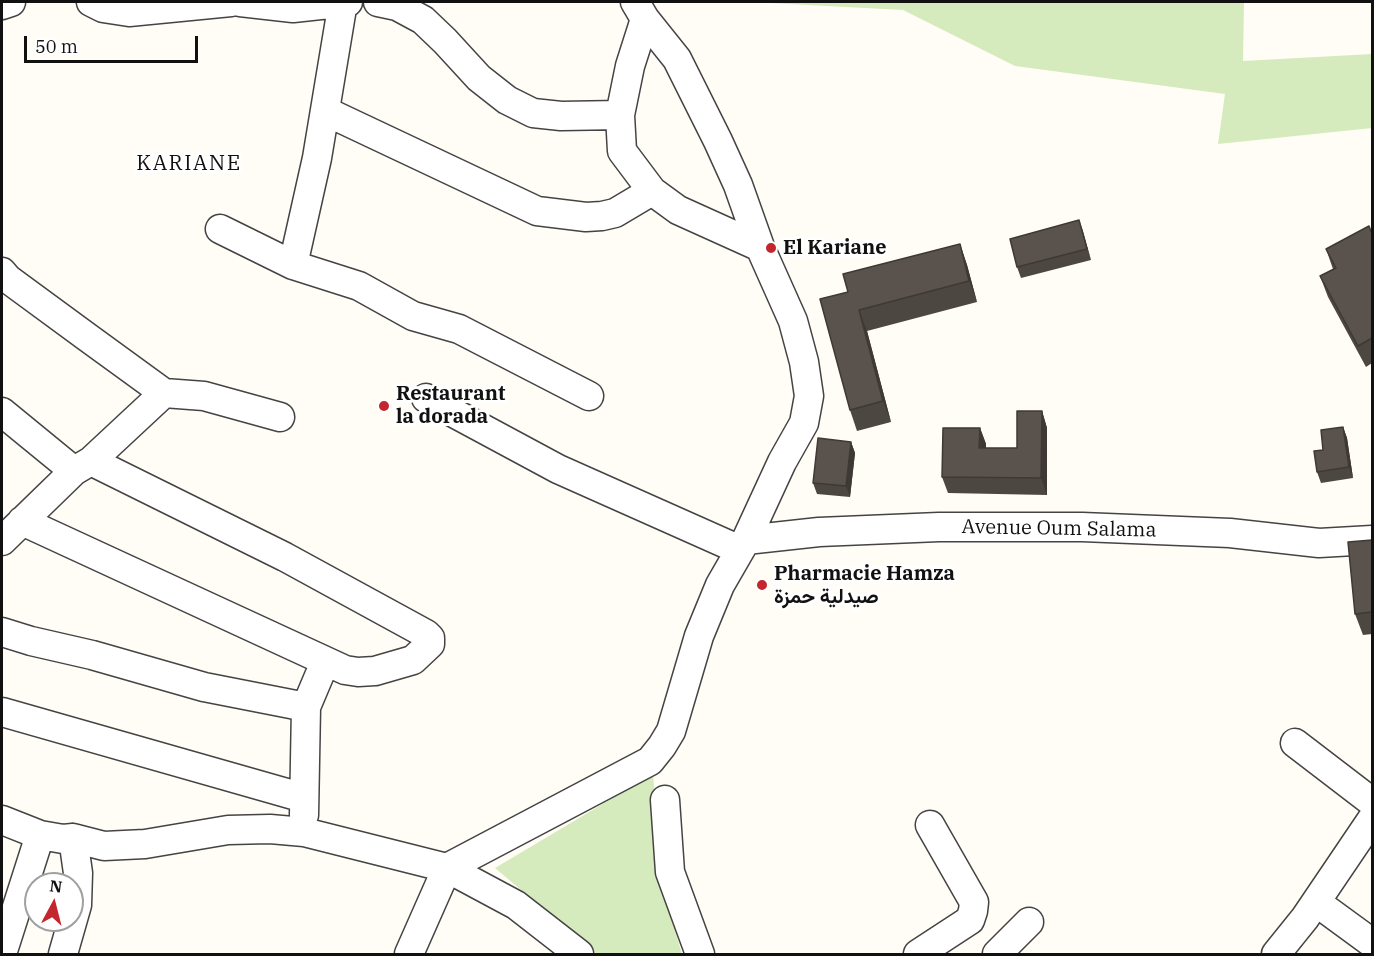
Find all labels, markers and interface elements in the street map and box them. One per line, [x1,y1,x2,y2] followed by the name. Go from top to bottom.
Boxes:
[27,24,201,62] scale bar
[35,35,78,58] text: 50 m
[136,151,242,177] district label: KARIANE
[783,236,887,260] place label: El Kariane
[764,241,778,255] marker: El Kariane
[396,382,505,429] place label: Restaurant la dorada
[377,399,391,413] marker: Restaurant la dorada
[961,515,1157,543] street label: Avenue Oum Salama
[774,562,955,609] place label: Pharmacie Hamza صيدلية حمزة
[755,578,769,592] marker: Pharmacie Hamza صيدلية حمزة
[24,872,84,932] north arrow
[48,875,63,897] text: N

